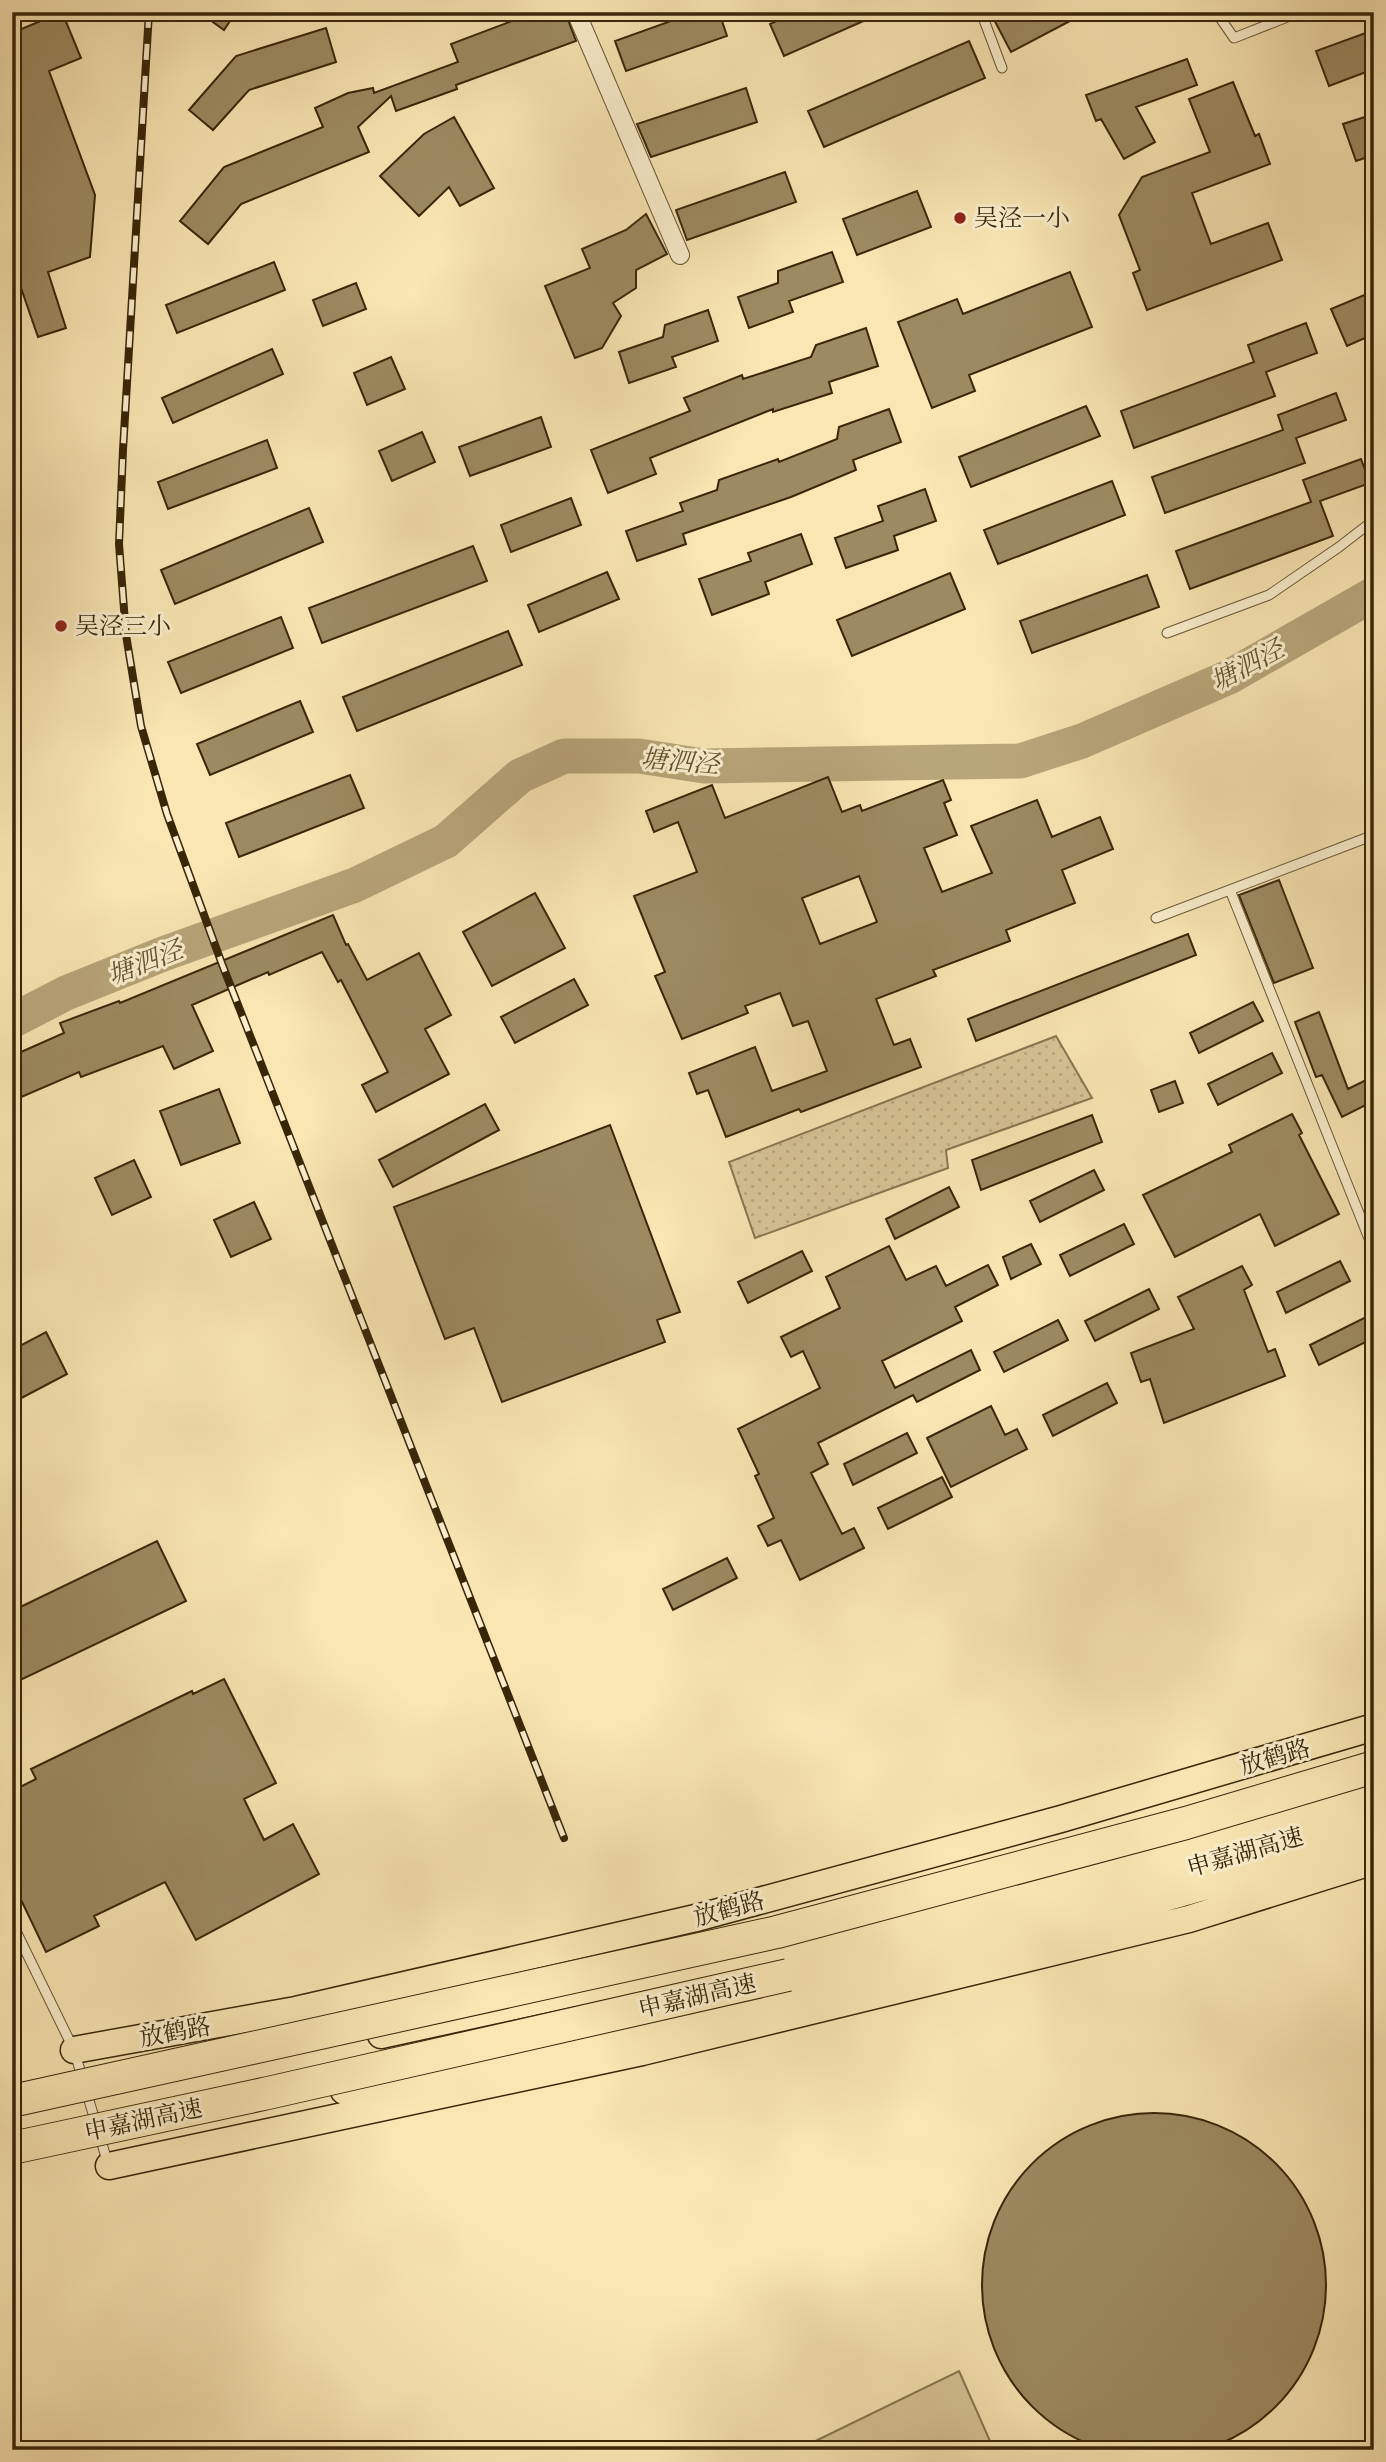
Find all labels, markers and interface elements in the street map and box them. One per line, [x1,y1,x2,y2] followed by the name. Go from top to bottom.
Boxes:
[974,203,1070,234] place label: 吴泾一小
[952,210,968,226] marker: 吴泾一小
[75,611,171,642] place label: 吴泾三小
[53,618,69,634] marker: 吴泾三小
[1206,633,1291,698] water label: 塘泗泾
[640,743,722,782] water label: 塘泗泾
[103,933,189,992] water label: 塘泗泾
[1236,1733,1314,1782] street label: 放鹤路
[1183,1821,1307,1884] street label: 申嘉湖高速
[690,1885,768,1934] street label: 放鹤路
[635,1968,759,2025] street label: 申嘉湖高速
[137,2011,213,2054] street label: 放鹤路
[81,2093,205,2148] street label: 申嘉湖高速

